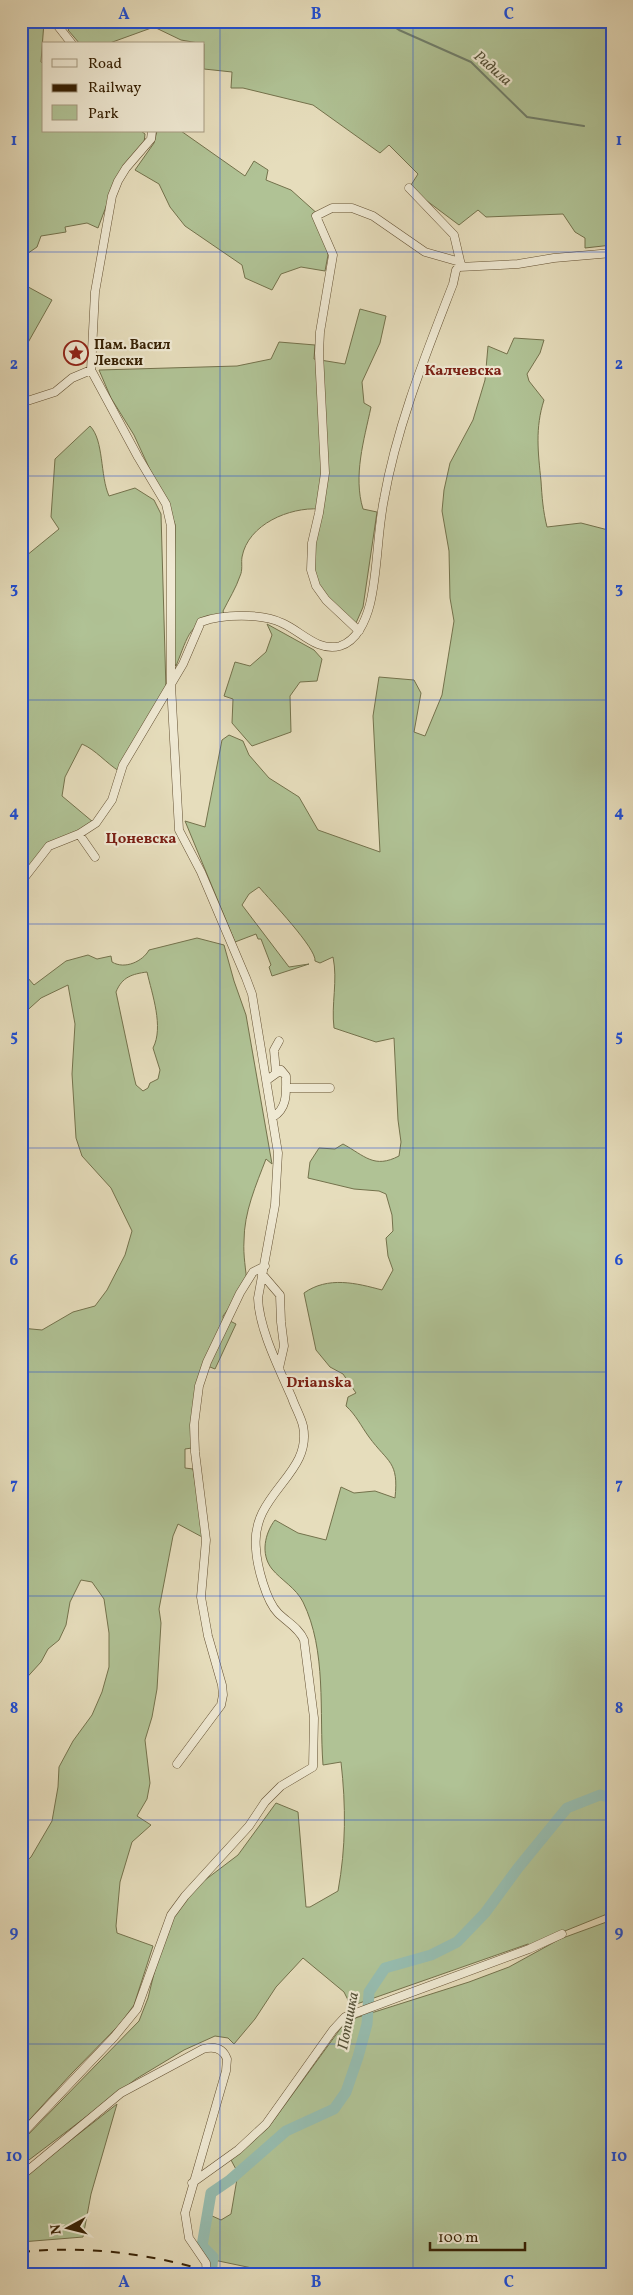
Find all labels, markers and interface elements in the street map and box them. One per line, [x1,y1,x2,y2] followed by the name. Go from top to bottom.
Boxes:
[118,4,130,26] text: A
[311,4,322,26] text: B
[504,4,514,26] text: C
[42,42,205,132] legend
[468,47,516,91] water label: Радила
[88,54,122,75] text: Road
[88,78,141,99] text: Railway
[88,104,119,125] text: Park
[11,130,17,152] text: 1
[616,130,622,152] text: 1
[94,336,170,371] place label: Пам. Васил Левски
[63,340,89,366] place icon: Пам. Васил Левски
[10,354,18,376] text: 2
[615,354,623,376] text: 2
[424,361,502,382] district label: Калчевска
[10,578,18,600] text: 3
[615,578,623,600] text: 3
[9,802,19,824] text: 4
[614,802,624,824] text: 4
[105,829,177,850] district label: Цоневска
[10,1026,18,1048] text: 5
[615,1026,623,1048] text: 5
[10,1250,19,1272] text: 6
[615,1250,624,1272] text: 6
[286,1373,352,1394] district label: Drianska
[10,1474,18,1496] text: 7
[615,1474,623,1496] text: 7
[10,1698,18,1720] text: 8
[615,1698,623,1720] text: 8
[10,1922,19,1944] text: 9
[615,1922,624,1944] text: 9
[333,1990,365,2052] water label: Попишка
[6,2146,22,2168] text: 10
[611,2146,627,2168] text: 10
[42,2202,92,2252] north arrow
[430,2220,526,2252] scale bar
[47,2223,67,2236] text: N
[438,2228,478,2249] text: 100 m
[118,2272,130,2294] text: A
[311,2272,322,2294] text: B
[504,2272,514,2294] text: C

